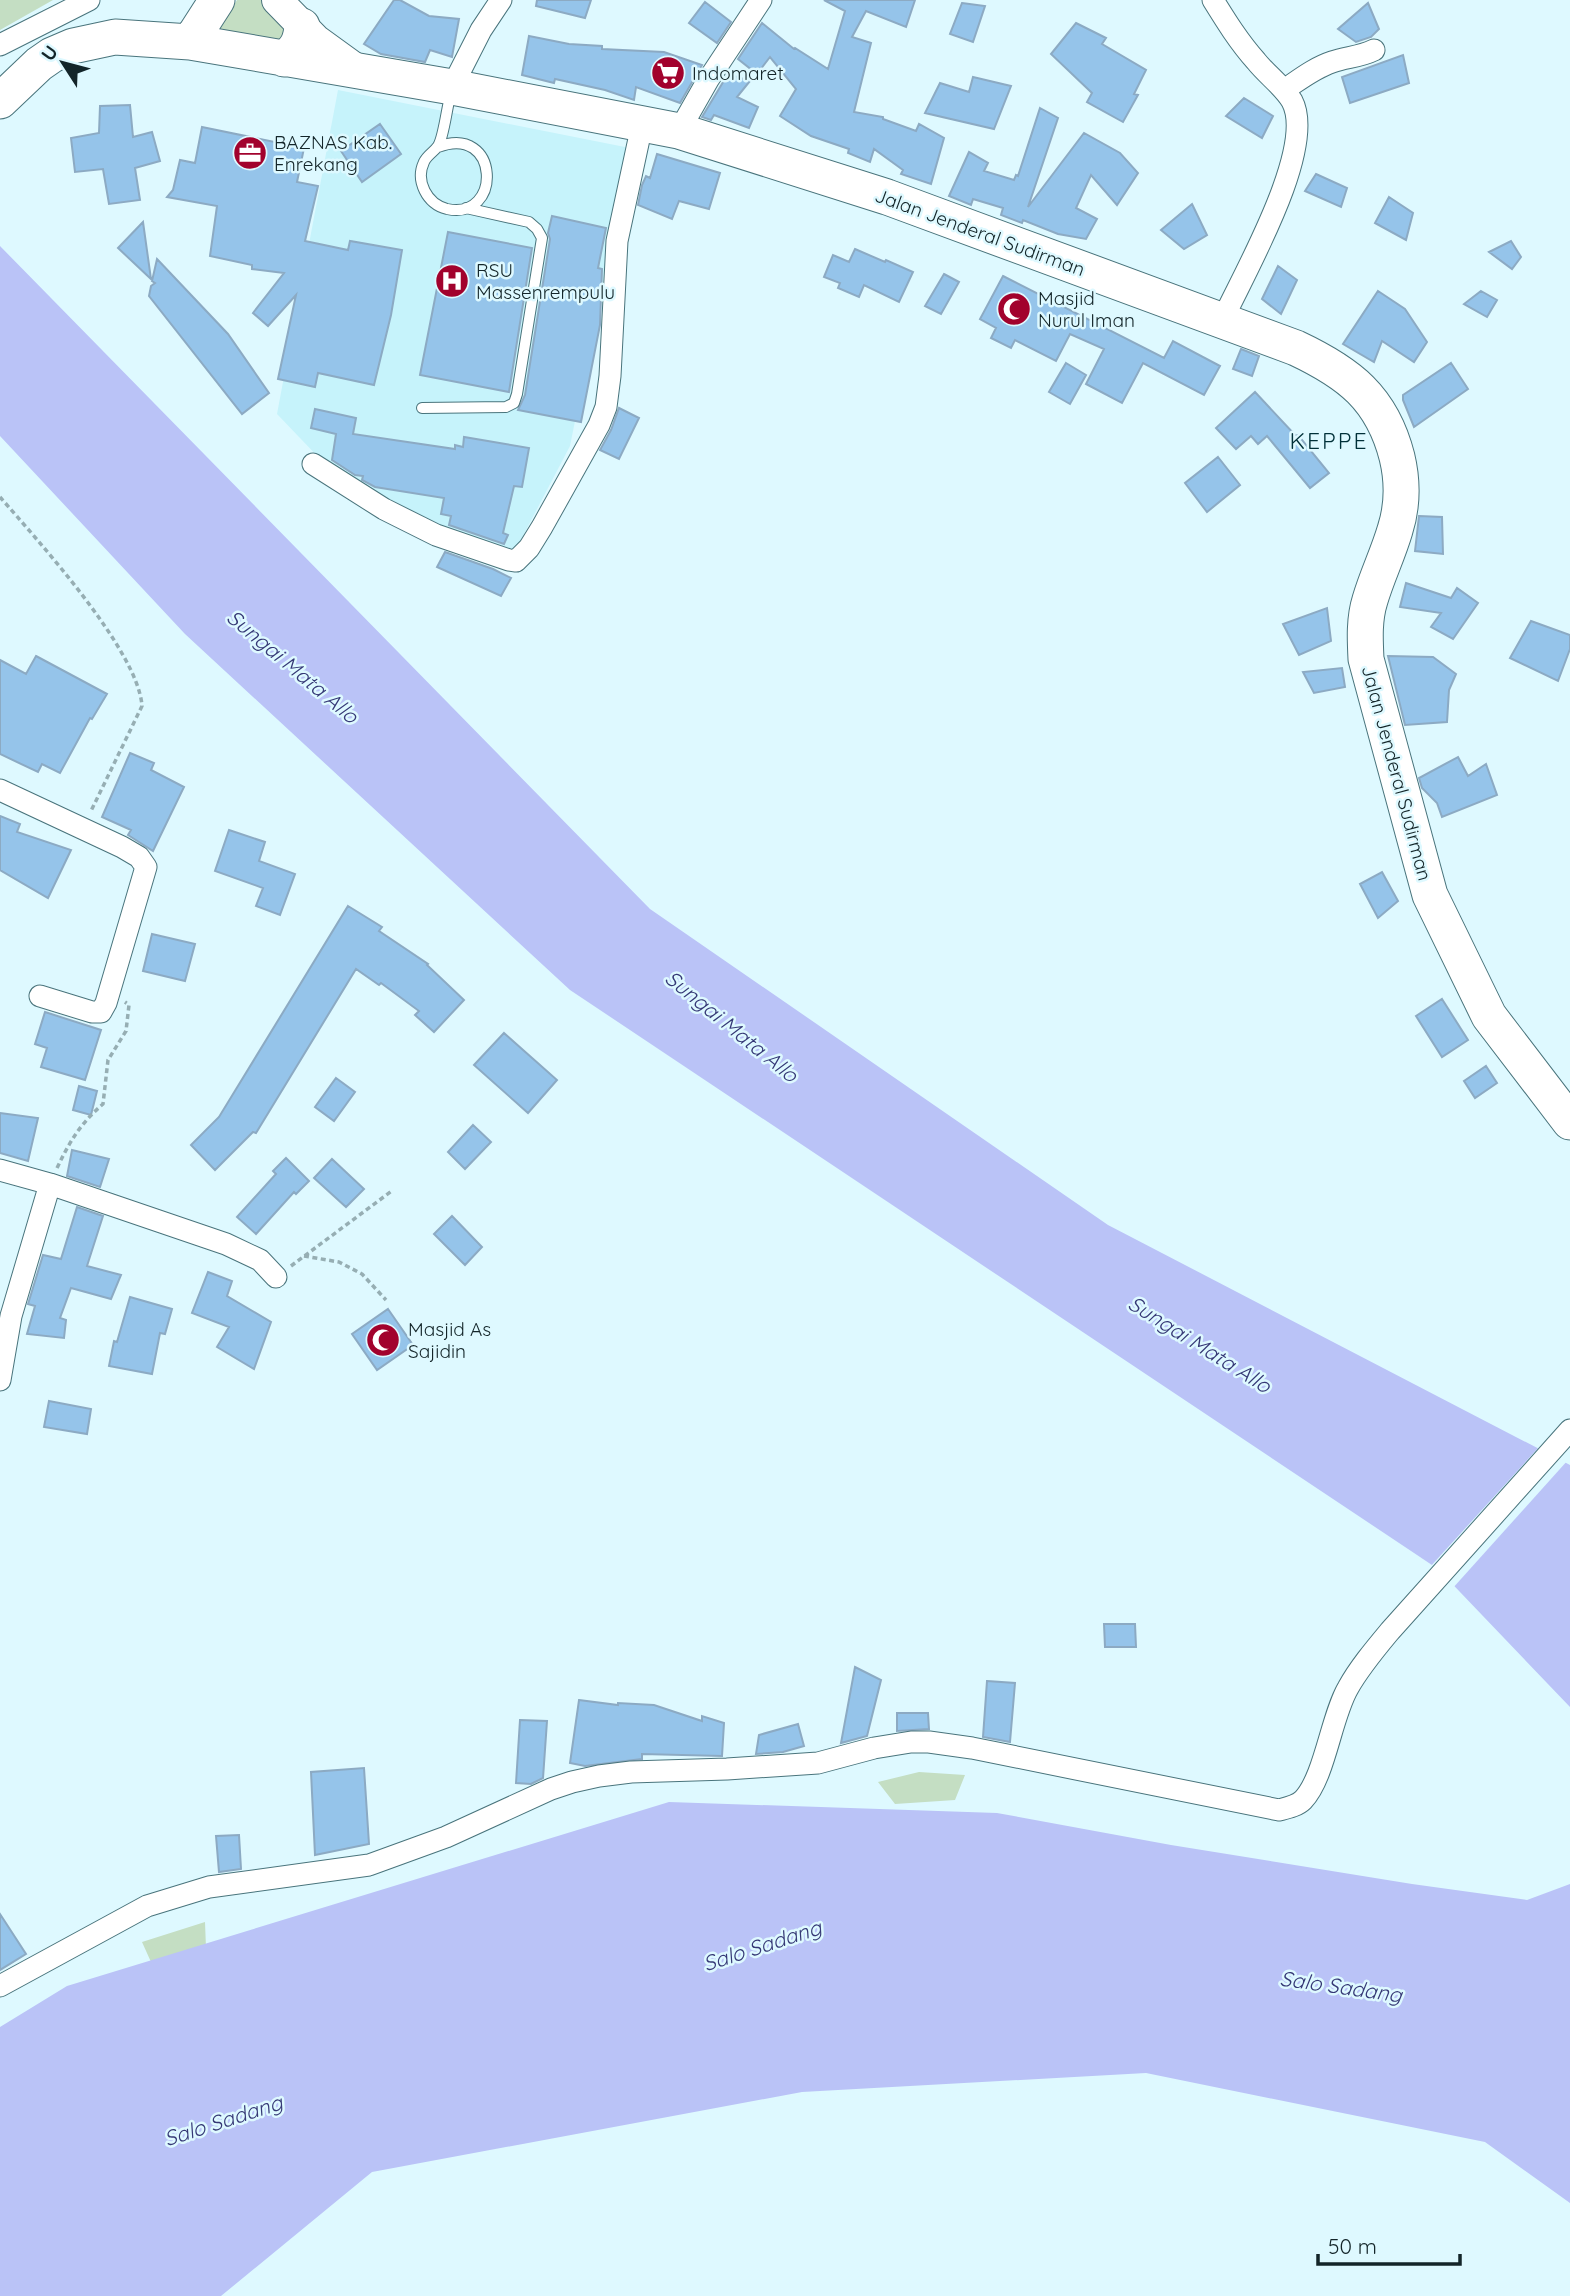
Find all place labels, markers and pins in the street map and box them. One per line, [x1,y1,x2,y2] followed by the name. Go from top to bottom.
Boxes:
[649,54,687,92] supermarket icon: Indomaret
[692,61,784,85] place label: Indomaret
[274,130,392,176] place label: BAZNAS Kab. Enrekang
[231,134,269,172] office icon: BAZNAS Kab. Enrekang
[476,258,615,304] place label: RSU Massenrempulu
[433,262,471,300] hospital icon: RSU Massenrempulu
[1038,286,1135,332] place label: Masjid Nurul Iman
[995,290,1033,328] mosque icon: Masjid Nurul Iman
[408,1317,491,1363] place label: Masjid As Sajidin
[364,1321,402,1359] mosque icon: Masjid As Sajidin

